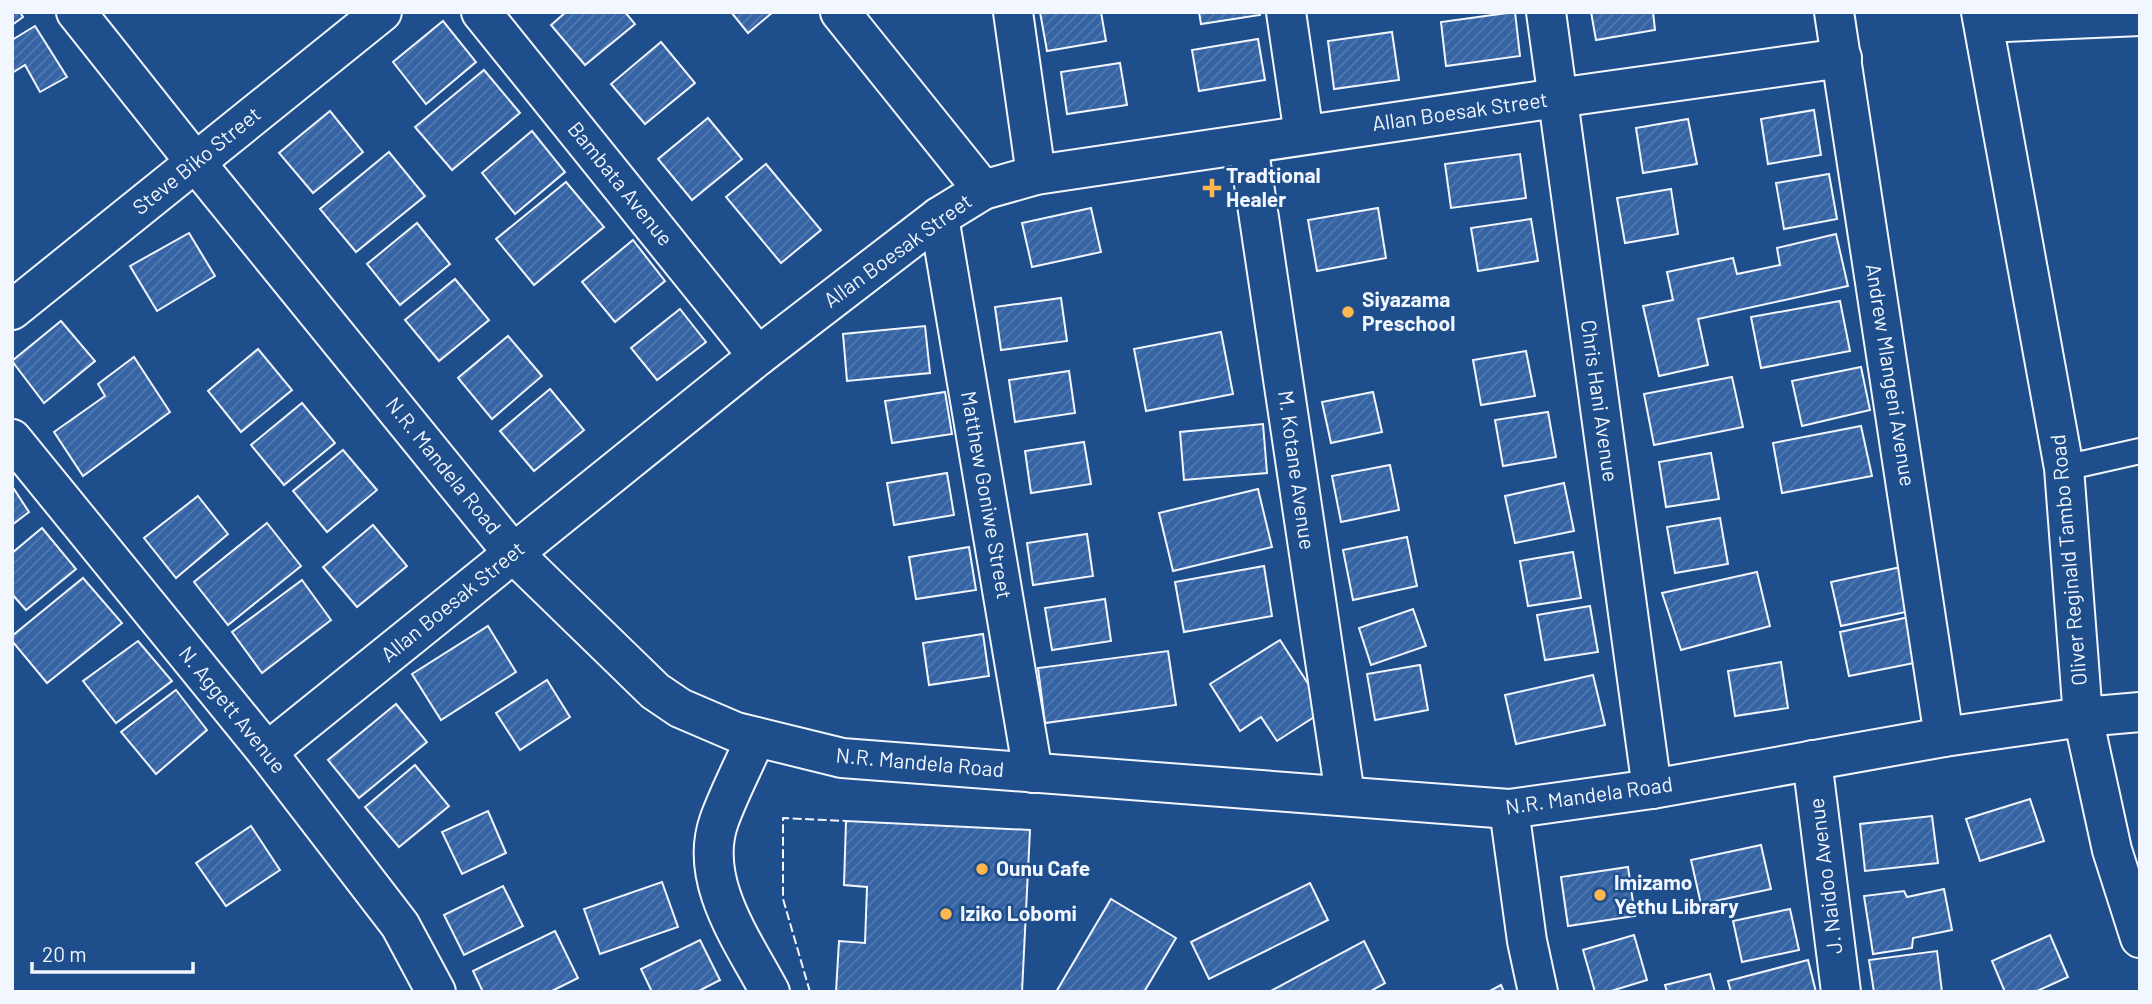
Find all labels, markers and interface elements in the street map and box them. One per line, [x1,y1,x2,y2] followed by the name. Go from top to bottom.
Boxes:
[1370,86,1549,135] street label: Allan Boesak Street
[127,101,265,219] street label: Steve Biko Street
[563,116,679,250] street label: Bambata Avenue
[1226,162,1321,211] place label: Tradtional Healer
[1204,180,1220,196] marker: Tradtional Healer
[818,188,976,312] street label: Allan Boesak Street
[1862,262,1921,488] street label: Andrew Mlangeni Avenue
[1362,286,1455,335] place label: Siyazama Preschool
[1340,304,1356,320] marker: Siyazama Preschool
[1577,318,1624,483] street label: Chris Hani Avenue
[957,389,1018,601] street label: Matthew Goniwe Street
[1274,389,1321,551] street label: M. Kotane Avenue
[381,392,507,538] street label: N.R. Mandela Road
[2044,433,2091,687] street label: Oliver Reginald Tambo Road
[375,535,529,666] street label: Allan Boesak Street
[174,640,292,778] street label: N. Aggett Avenue
[835,742,1005,781] street label: N.R. Mandela Road
[1504,770,1674,819] street label: N.R. Mandela Road
[1803,797,1847,956] street label: J. Naidoo Avenue
[996,855,1090,880] place label: Ounu Cafe
[974,861,990,877] marker: Ounu Cafe
[1614,869,1739,918] place label: Imizamo Yethu Library
[1592,887,1608,903] marker: Imizamo Yethu Library
[960,900,1077,925] place label: Iziko Lobomi
[938,906,954,922] marker: Iziko Lobomi
[32,930,192,974] scale bar
[42,941,87,966] text: 20 m

